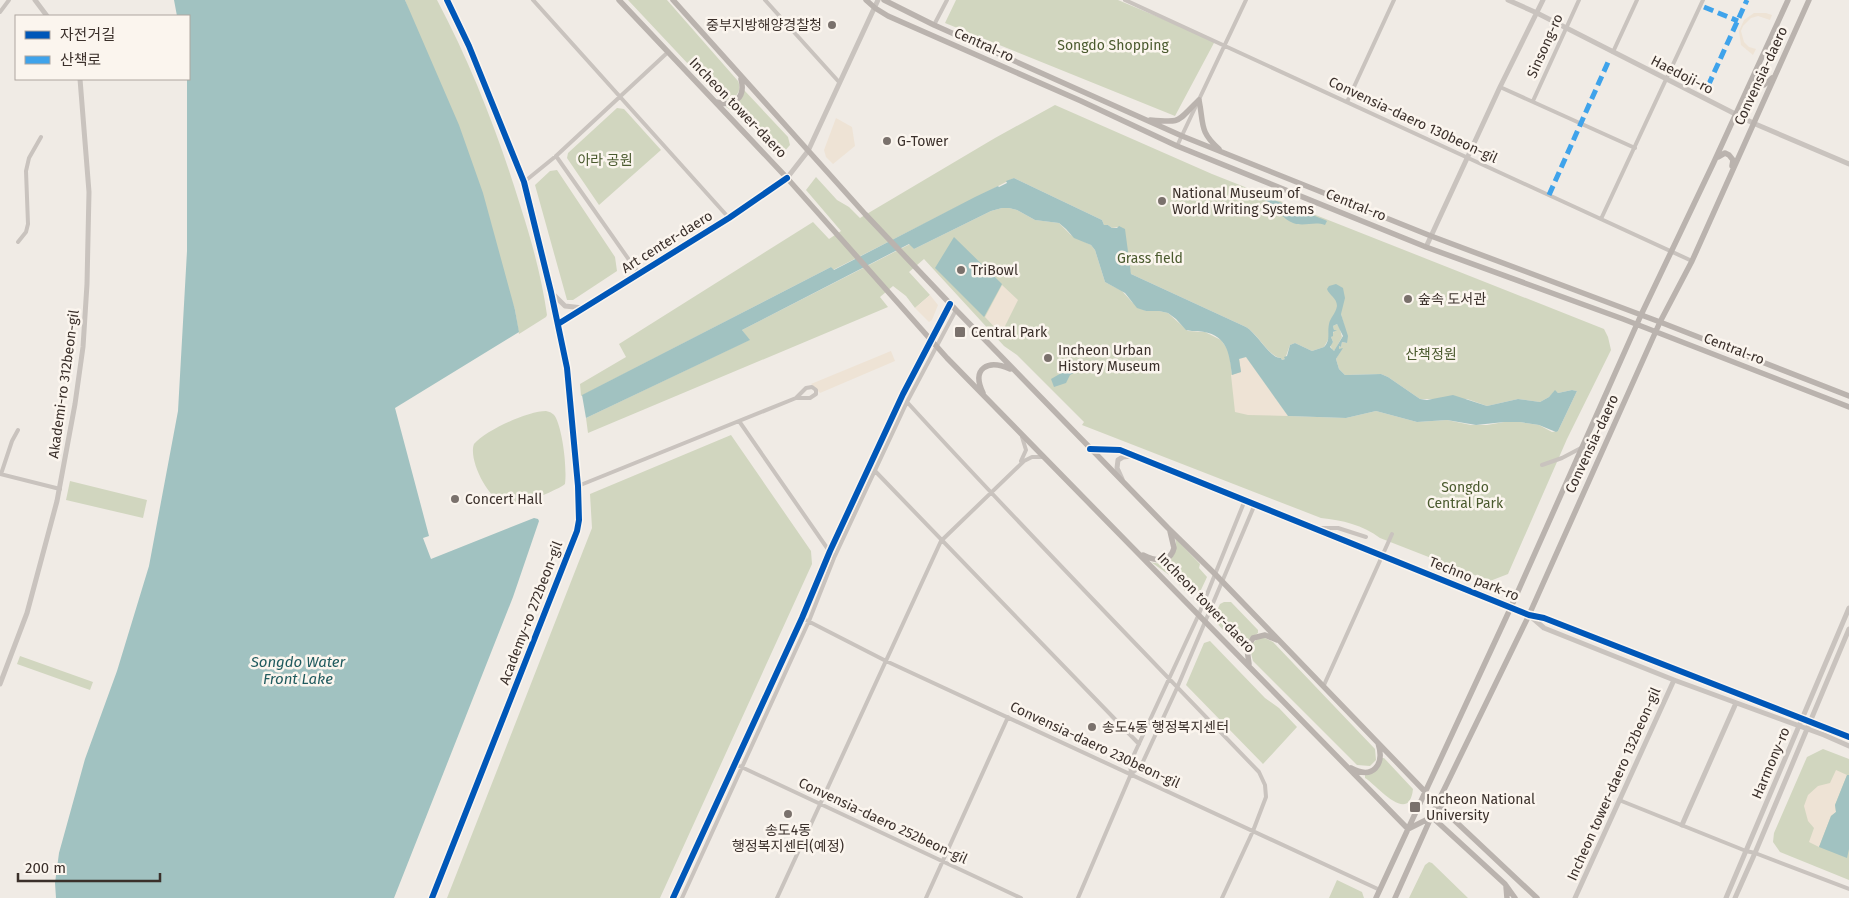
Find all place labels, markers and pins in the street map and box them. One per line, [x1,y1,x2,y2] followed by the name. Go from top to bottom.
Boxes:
[706,17,822,34] place label: 중부지방해양경찰청
[826,19,838,31] marker: 중부지방해양경찰청
[897,133,949,150] place label: G-Tower
[881,135,893,147] marker: G-Tower
[1172,185,1314,218] place label: National Museum of World Writing Systems
[1156,195,1168,207] marker: National Museum of World Writing Systems
[971,262,1018,279] place label: TriBowl
[955,264,967,276] marker: TriBowl
[1418,291,1486,308] place label: 숲속 도서관
[1402,293,1414,305] marker: 숲속 도서관
[971,324,1048,341] place label: Central Park
[953,325,967,339] marker: Central Park
[1058,342,1160,375] place label: Incheon Urban History Museum
[1042,352,1054,364] marker: Incheon Urban History Museum
[465,491,542,508] place label: Concert Hall
[449,493,461,505] marker: Concert Hall
[1102,719,1229,736] place label: 송도4동 행정복지센터
[1086,721,1098,733] marker: 송도4동 행정복지센터
[1426,791,1535,824] place label: Incheon National University
[1408,800,1422,814] marker: Incheon National University
[782,808,794,820] marker: 송도4동 행정복지센터(예정)
[732,822,844,855] place label: 송도4동 행정복지센터(예정)

